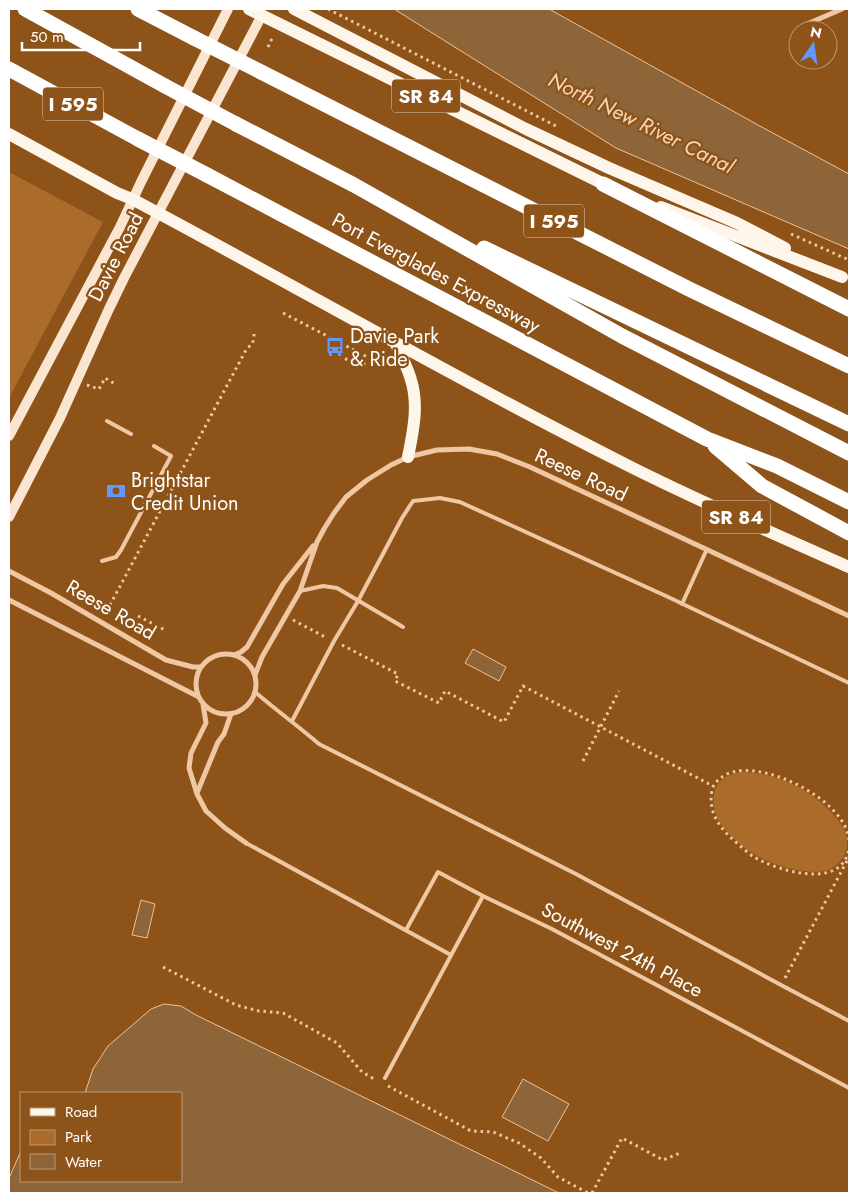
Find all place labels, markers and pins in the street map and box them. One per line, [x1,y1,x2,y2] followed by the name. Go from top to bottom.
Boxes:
[350,322,439,374] place label: Davie Park & Ride
[324,336,346,358] bus stop icon: Davie Park & Ride
[131,466,239,518] place label: Brightstar Credit Union
[105,480,127,502] bank icon: Brightstar Credit Union

